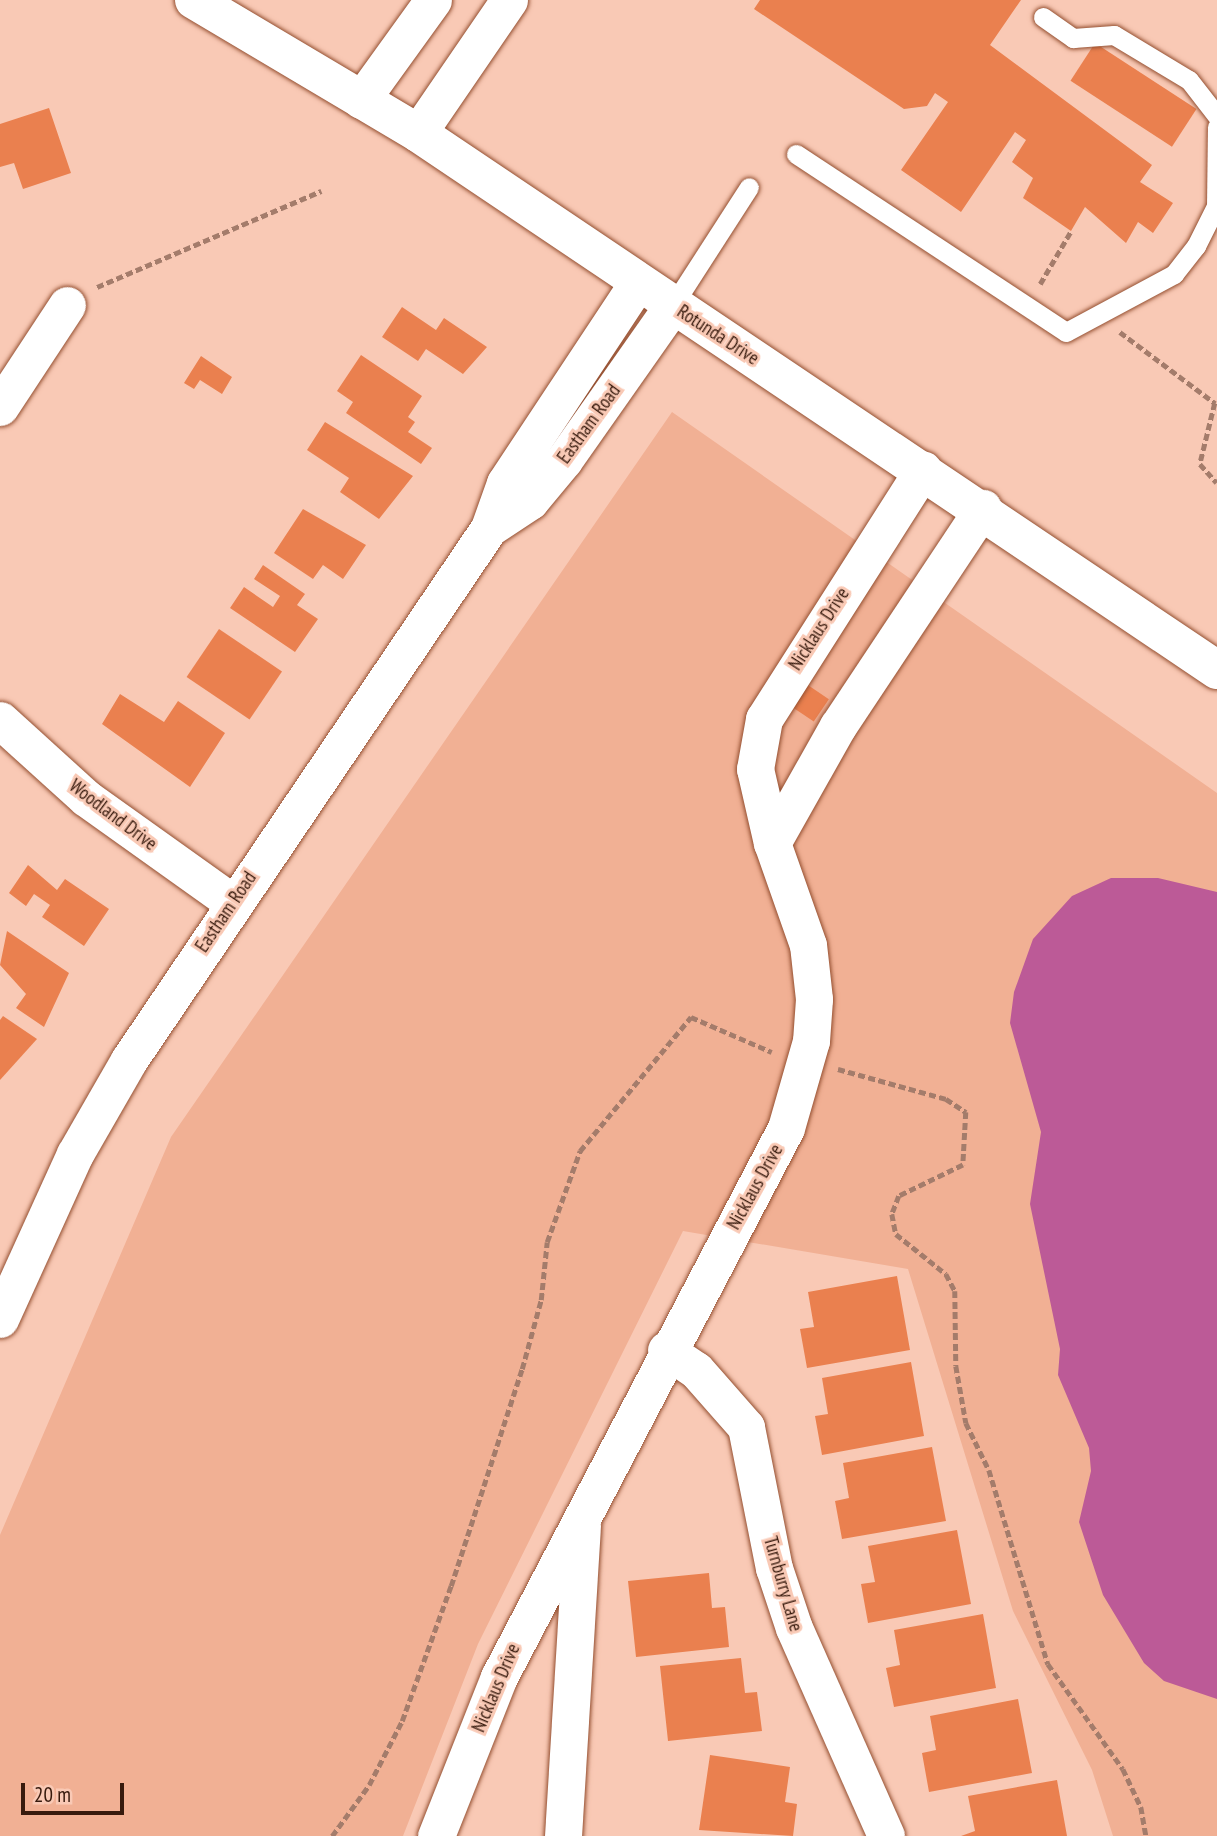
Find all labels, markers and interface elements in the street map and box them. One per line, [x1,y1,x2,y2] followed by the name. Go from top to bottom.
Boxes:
[673,300,763,370] street label: Rotunda Drive
[553,380,625,468] street label: Eastham Road
[784,583,854,675] street label: Nicklaus Drive
[65,775,161,855] street label: Woodland Drive
[191,867,261,957] street label: Eastham Road
[722,1140,788,1234] street label: Nicklaus Drive
[759,1534,807,1634] street label: Turnburry Lane
[467,1640,525,1736] street label: Nicklaus Drive
[24,1770,128,1814] scale bar
[34,1781,71,1808] text: 20 m

